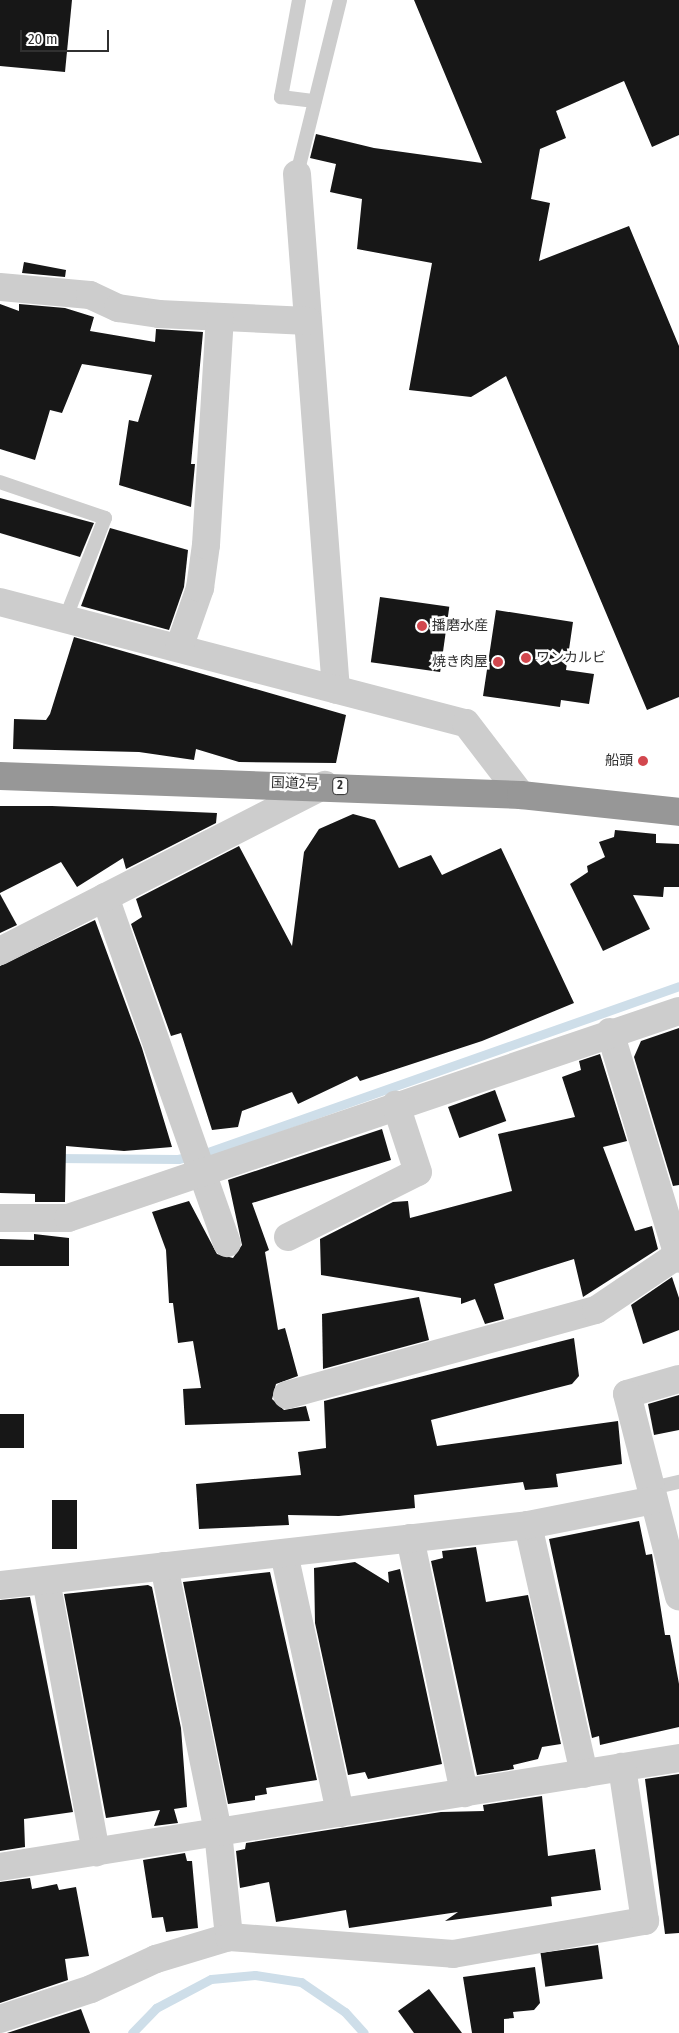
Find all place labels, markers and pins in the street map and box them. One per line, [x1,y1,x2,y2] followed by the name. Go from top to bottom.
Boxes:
[432,618,488,634] place label: 播磨水産
[416,620,428,632] marker: 播磨水産
[536,650,606,666] place label: ワンカルビ
[520,652,532,664] marker: ワンカルビ
[432,654,488,670] place label: 焼き肉屋
[492,656,504,668] marker: 焼き肉屋
[605,753,633,769] place label: 船頭
[637,755,649,767] marker: 船頭

